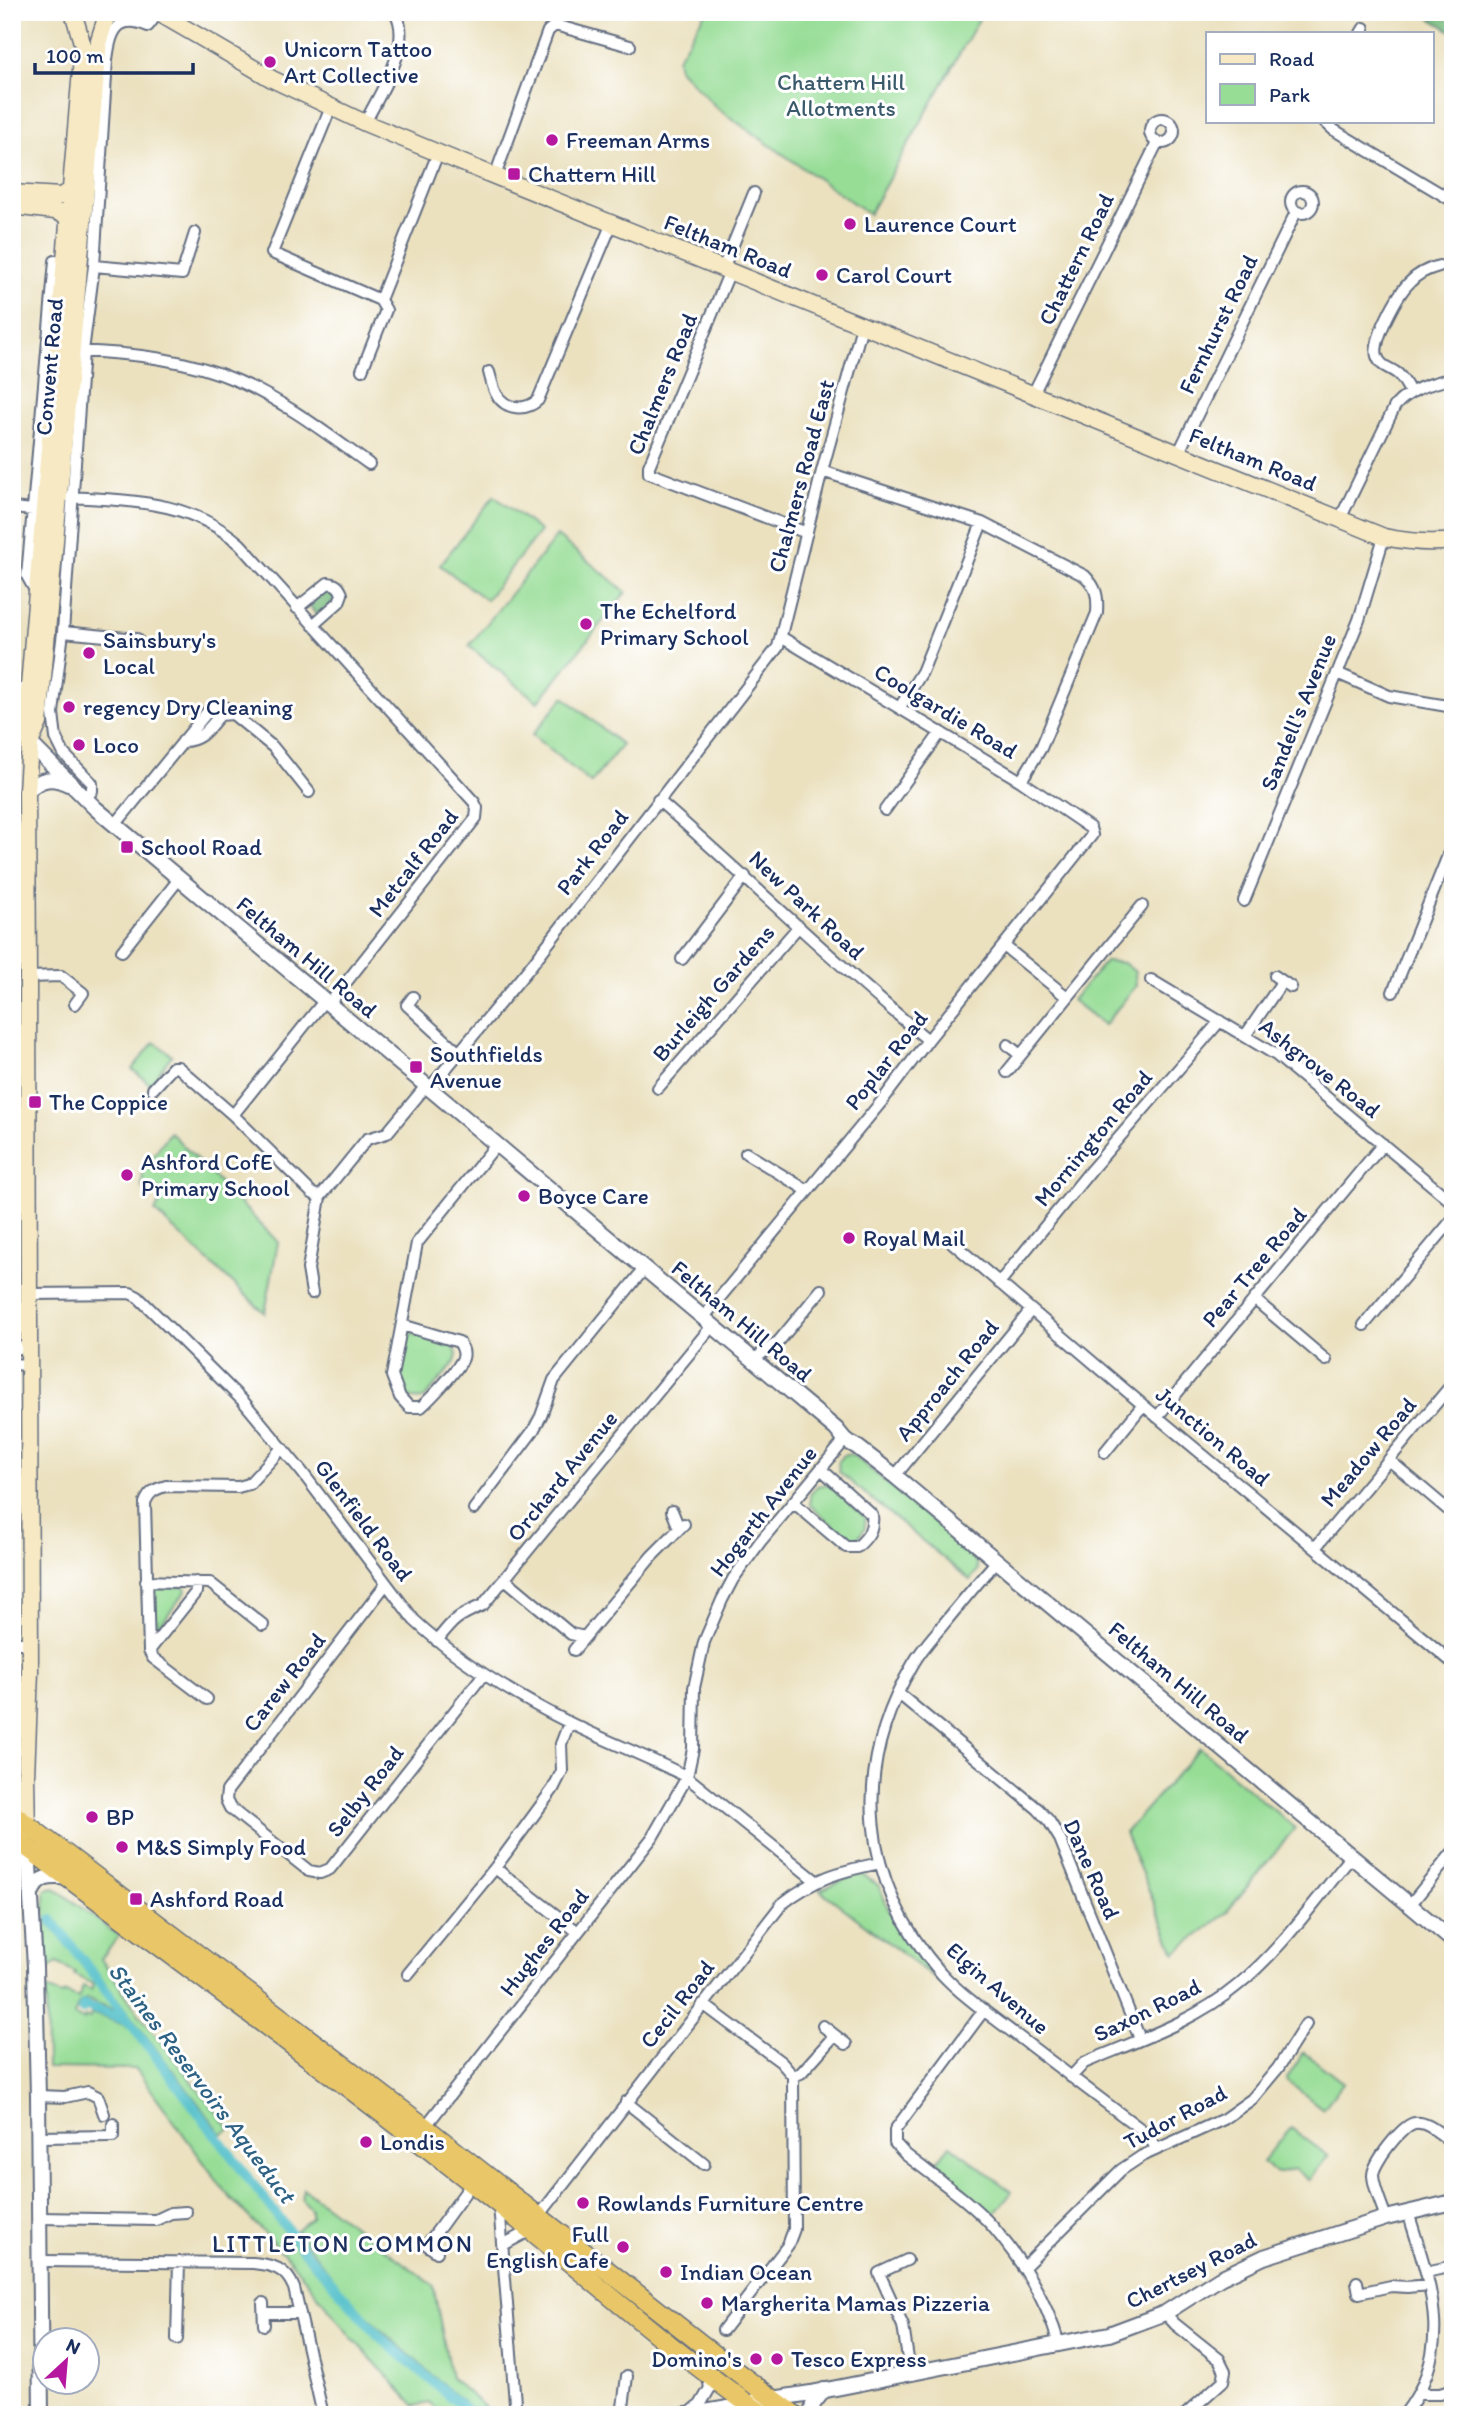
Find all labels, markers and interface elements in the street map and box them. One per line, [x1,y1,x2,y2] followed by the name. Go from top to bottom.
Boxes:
[35,32,192,76] scale bar
[1206,32,1434,122] legend
[284,35,432,89] place label: Unicorn Tattoo Art Collective
[46,43,104,68] text: 100 m
[1269,46,1315,71] text: Road
[262,54,278,70] marker: Unicorn Tattoo Art Collective
[777,68,906,122] park label: Chattern Hill Allotments
[1269,82,1311,107] text: Park
[566,126,710,154] place label: Freeman Arms
[544,132,560,148] marker: Freeman Arms
[528,160,657,188] place label: Chattern Hill
[506,166,522,182] marker: Chattern Hill
[1032,188,1120,330] street label: Chattern Road
[660,208,796,284] street label: Feltham Road
[864,210,1017,238] place label: Laurence Court
[842,216,858,232] marker: Laurence Court
[1172,249,1264,398] street label: Fernhurst Road
[836,261,952,289] place label: Carol Court
[814,267,830,283] marker: Carol Court
[29,297,69,437] street label: Convent Road
[621,309,703,459] street label: Chalmers Road
[762,376,840,576] street label: Chalmers Road East
[1185,421,1321,497] street label: Feltham Road
[600,597,749,651] place label: The Echelford Primary School
[578,616,594,632] marker: The Echelford Primary School
[103,626,216,680] place label: Sainsbury's Local
[1254,629,1342,795] street label: Sandell's Avenue
[81,645,97,661] marker: Sainsbury's Local
[869,657,1023,765] street label: Coolgardie Road
[83,693,293,721] place label: regency Dry Cleaning
[61,699,77,715] marker: regency Dry Cleaning
[93,731,139,759] place label: Loco
[71,737,87,753] marker: Loco
[362,803,464,923] street label: Metcalf Road
[550,803,634,900] street label: Park Road
[141,833,262,861] place label: School Road
[119,839,135,855] marker: School Road
[743,844,871,966] street label: New Park Road
[231,890,383,1024] street label: Feltham Hill Road
[646,919,780,1067] street label: Burleigh Gardens
[838,1004,934,1115] street label: Poplar Road
[1254,1012,1387,1124] street label: Ashgrove Road
[430,1040,543,1094] place label: Southfields Avenue
[408,1059,424,1075] marker: Southfields Avenue
[1028,1064,1159,1212] street label: Mornington Road
[49,1088,168,1116] place label: The Coppice
[27,1094,43,1110] marker: The Coppice
[141,1148,290,1202] place label: Ashford CofE Primary School
[119,1167,135,1183] marker: Ashford CofE Primary School
[538,1182,649,1210] place label: Boyce Care
[516,1188,532,1204] marker: Boyce Care
[1196,1201,1313,1333] street label: Pear Tree Road
[863,1224,966,1252] place label: Royal Mail
[841,1230,857,1246] marker: Royal Mail
[666,1254,818,1388] street label: Feltham Hill Road
[889,1313,1005,1446] street label: Approach Road
[1150,1380,1276,1492] street label: Junction Road
[1314,1391,1422,1513] street label: Meadow Road
[501,1405,623,1547] street label: Orchard Avenue
[703,1440,823,1582] street label: Hogarth Avenue
[309,1454,419,1586] street label: Glenfield Road
[1103,1615,1255,1749] street label: Feltham Hill Road
[237,1626,332,1737] street label: Carew Road
[320,1739,410,1843] street label: Selby Road
[106,1803,134,1831] place label: BP
[84,1809,100,1825] marker: BP
[1058,1815,1126,1923] street label: Dane Road
[136,1833,306,1861] place label: M&S Simply Food
[114,1839,130,1855] marker: M&S Simply Food
[493,1882,595,2001] street label: Hughes Road
[150,1885,284,1913] place label: Ashford Road
[128,1891,144,1907] marker: Ashford Road
[941,1936,1055,2040] street label: Elgin Avenue
[634,1954,721,2054] street label: Cecil Road
[103,1957,303,2210] water label: Staines Reservoirs Aqueduct
[1089,1972,1206,2048] street label: Saxon Road
[1119,2078,1232,2156] street label: Tudor Road
[380,2128,445,2156] place label: Londis
[358,2134,374,2150] marker: Londis
[597,2189,864,2217] place label: Rowlands Furniture Centre
[575,2195,591,2211] marker: Rowlands Furniture Centre
[486,2220,609,2274] place label: Full English Cafe
[1121,2225,1261,2315] street label: Chertsey Road
[212,2229,474,2258] district label: LITTLETON COMMON
[615,2239,631,2255] marker: Full English Cafe
[680,2258,812,2286] place label: Indian Ocean
[658,2264,674,2280] marker: Indian Ocean
[721,2289,990,2317] place label: Margherita Mamas Pizzeria
[699,2295,715,2311] marker: Margherita Mamas Pizzeria
[32,2326,102,2396] north arrow
[62,2333,84,2359] text: N
[651,2345,742,2373] place label: Domino's
[791,2345,927,2373] place label: Tesco Express
[748,2351,764,2367] marker: Domino's
[769,2351,785,2367] marker: Tesco Express

